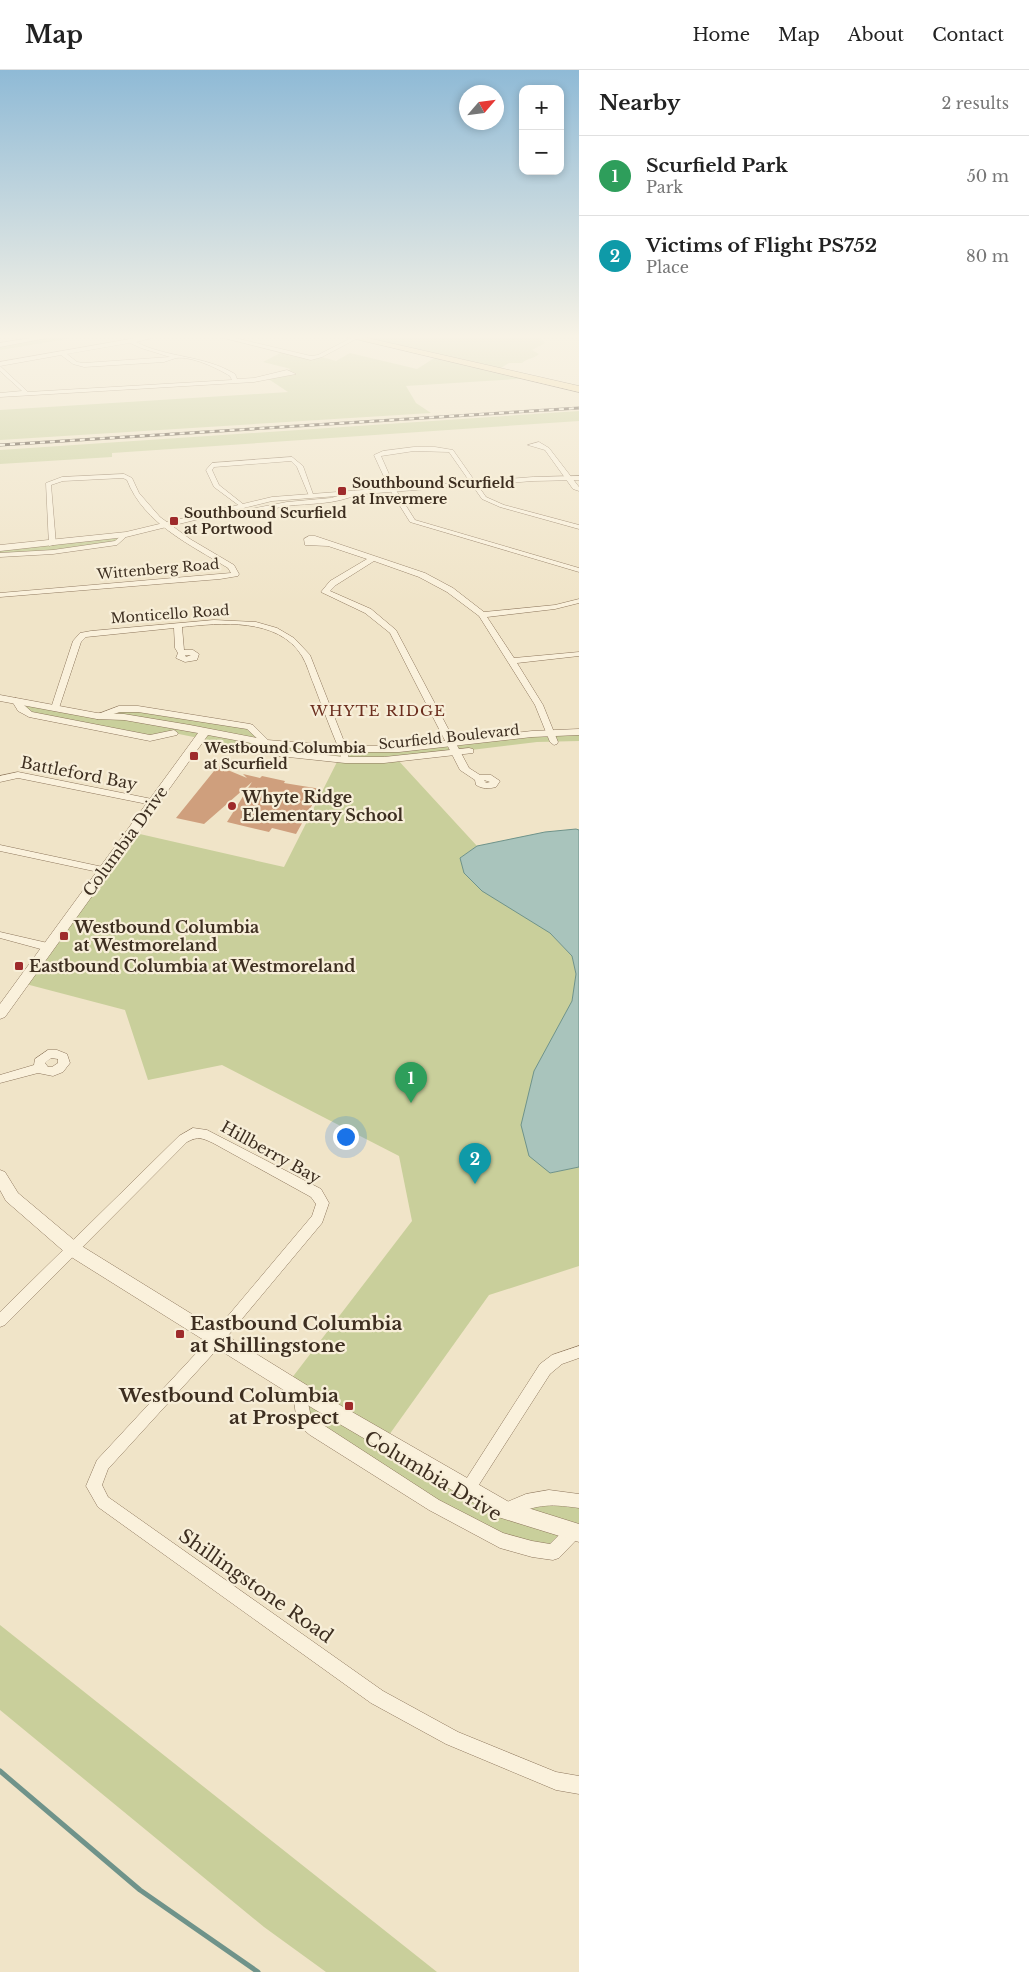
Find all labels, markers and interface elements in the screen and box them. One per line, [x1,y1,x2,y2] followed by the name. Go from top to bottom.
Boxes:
[25,20,83,49] text: Map
[692,24,750,46] text: Home
[778,24,820,46] text: Map
[848,24,904,46] text: About
[932,24,1004,46] text: Contact
[459,85,504,130] north arrow
[519,85,564,175] map controls
[519,85,564,130] button: +
[599,90,680,116] text: Nearby
[941,93,1009,113] text: 2 results
[519,130,564,175] button: −
[646,154,788,177] text: Scurfield Park
[612,166,618,186] text: 1
[967,166,1009,186] text: 50 m
[646,177,683,197] text: Park
[646,234,877,257] text: Victims of Flight PS752
[610,246,620,266] text: 2
[966,246,1009,266] text: 80 m
[646,257,689,277] text: Place
[352,474,515,508] place label: Southbound Scurfield at Invermere
[336,485,348,497] marker: Southbound Scurfield at Invermere
[184,504,347,538] place label: Southbound Scurfield at Portwood
[168,515,180,527] marker: Southbound Scurfield at Portwood
[95,555,220,583] street label: Wittenberg Road
[110,601,230,627] street label: Monticello Road
[309,701,446,720] district label: WHYTE RIDGE
[378,721,521,753] street label: Scurfield Boulevard
[203,739,366,773] place label: Westbound Columbia at Scurfield
[188,750,200,762] marker: Westbound Columbia at Scurfield
[19,752,140,794] street label: Battleford Bay
[78,782,172,900] street label: Columbia Drive
[241,787,404,825] place label: Whyte Ridge Elementary School
[226,800,238,812] marker: Whyte Ridge Elementary School
[73,917,259,955] place label: Westbound Columbia at Westmoreland
[58,930,70,942] marker: Westbound Columbia at Westmoreland
[29,956,355,976] place label: Eastbound Columbia at Westmoreland
[13,960,25,972] marker: Eastbound Columbia at Westmoreland
[395,1062,427,1103] pin: 1
[218,1116,325,1188] street label: Hillberry Bay
[333,1124,359,1150] your location
[459,1143,491,1184] pin: 2
[190,1312,402,1357] place label: Eastbound Columbia at Shillingstone
[174,1328,186,1340] marker: Eastbound Columbia at Shillingstone
[118,1384,340,1429] place label: Westbound Columbia at Prospect
[343,1400,355,1412] marker: Westbound Columbia at Prospect
[360,1426,506,1526] street label: Columbia Drive
[174,1524,338,1648] street label: Shillingstone Road

